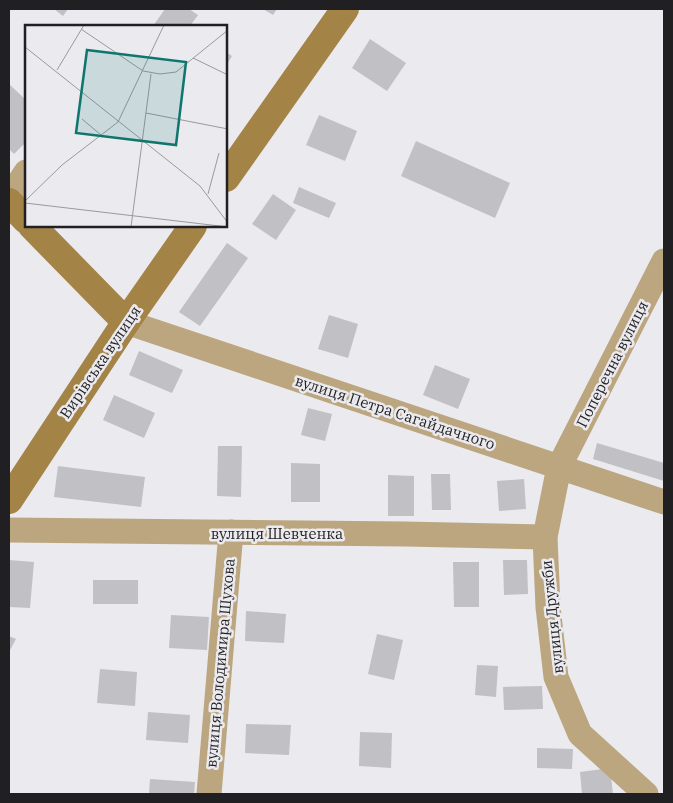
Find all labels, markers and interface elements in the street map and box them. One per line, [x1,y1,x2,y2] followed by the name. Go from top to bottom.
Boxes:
[25,25,228,228] inset map
[572,297,652,431] street label: Поперечна вулиця
[55,302,145,422] street label: Вирівська вулиця
[293,371,497,453] street label: вулиця Петра Сагайдачного
[211,524,343,543] street label: вулиця Шевченка
[201,557,239,769] street label: вулиця Володимира Шухова
[537,559,567,675] street label: вулиця Дружби

